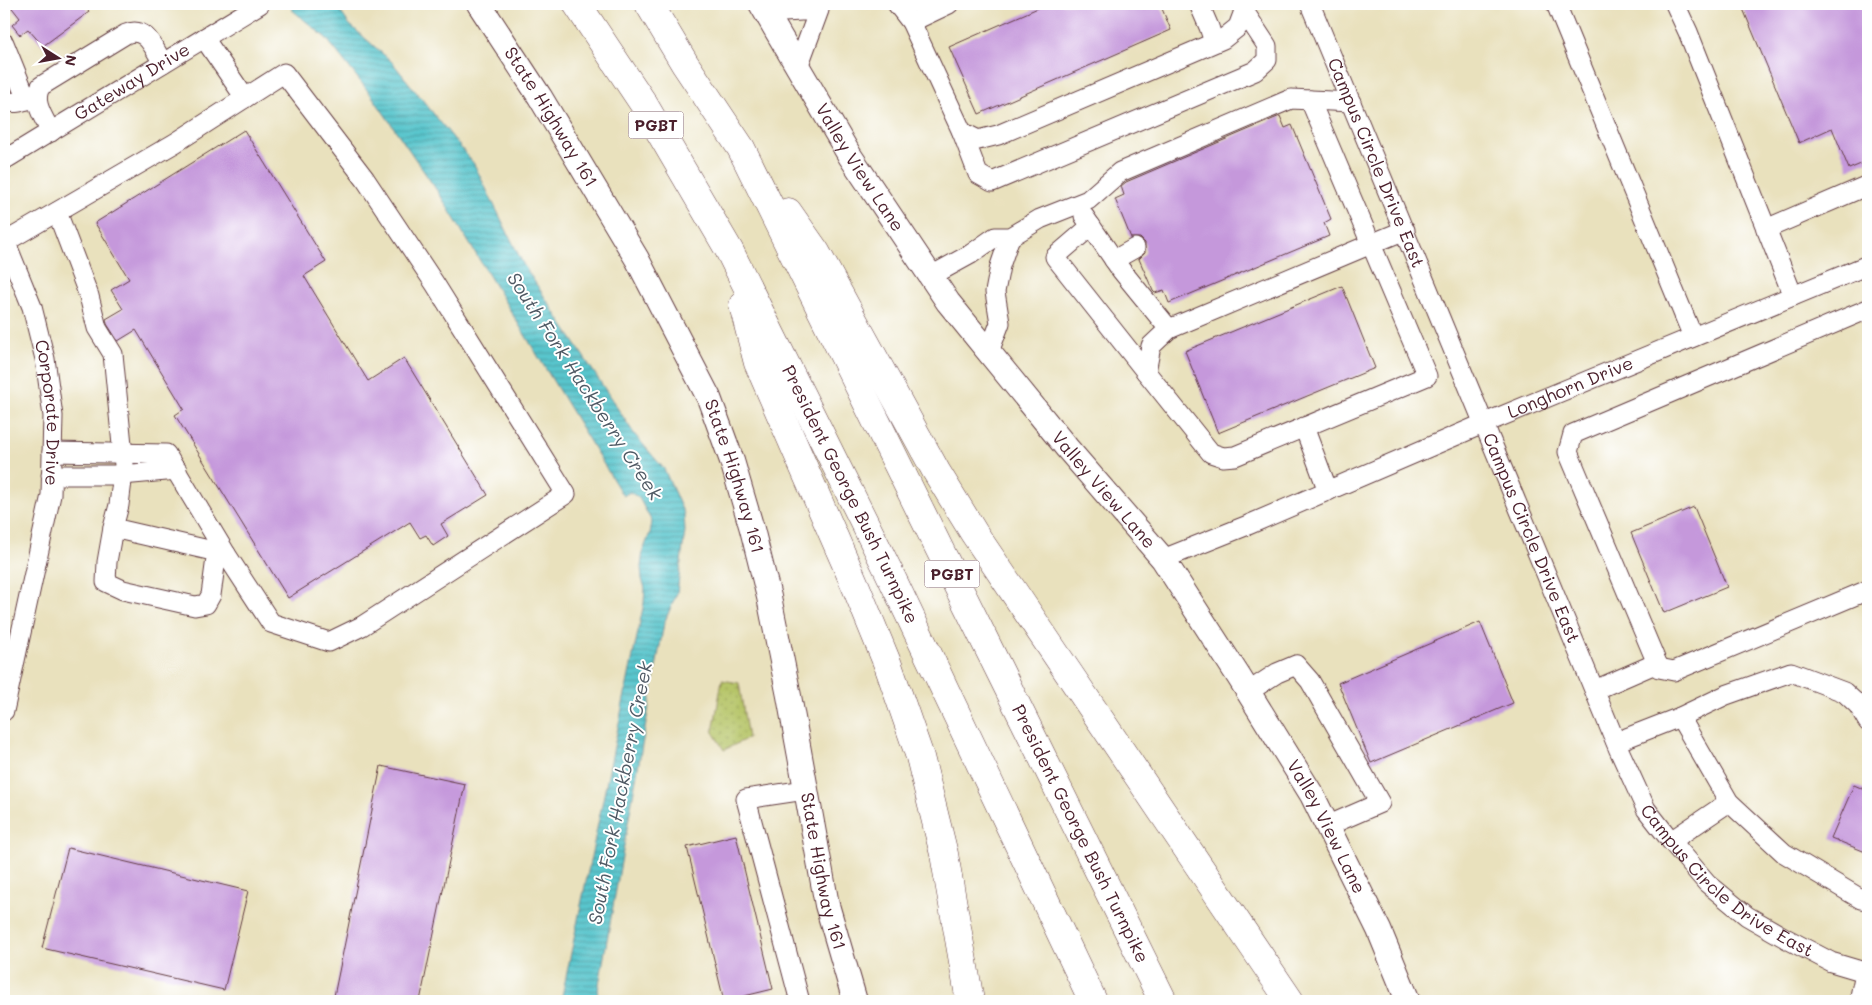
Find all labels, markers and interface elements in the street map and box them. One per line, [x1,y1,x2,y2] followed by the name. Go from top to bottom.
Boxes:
[32,32,82,82] north arrow
[69,37,194,126] street label: Gateway Drive
[499,42,604,191] street label: State Highway 161
[61,54,82,68] text: N
[1323,54,1431,271] street label: Campus Circle Drive East
[811,98,910,236] street label: Valley View Lane
[628,112,684,138] road number: PGBT
[502,267,669,505] water label: South Fork Hackberry Creek
[30,337,66,486] street label: Corporate Drive
[1504,350,1637,423] street label: Longhorn Drive
[777,361,925,627] street label: President George Bush Turnpike
[699,396,771,556] street label: State Highway 161
[1047,426,1162,553] street label: Valley View Lane
[1478,429,1586,646] street label: Campus Circle Drive East
[924,560,980,588] road number: PGBT
[582,658,657,927] water label: South Fork Hackberry Creek
[1007,700,1155,966] street label: President George Bush Turnpike
[1282,755,1372,897] street label: Valley View Lane
[796,790,852,952] street label: State Highway 161
[1636,799,1818,962] street label: Campus Circle Drive East

